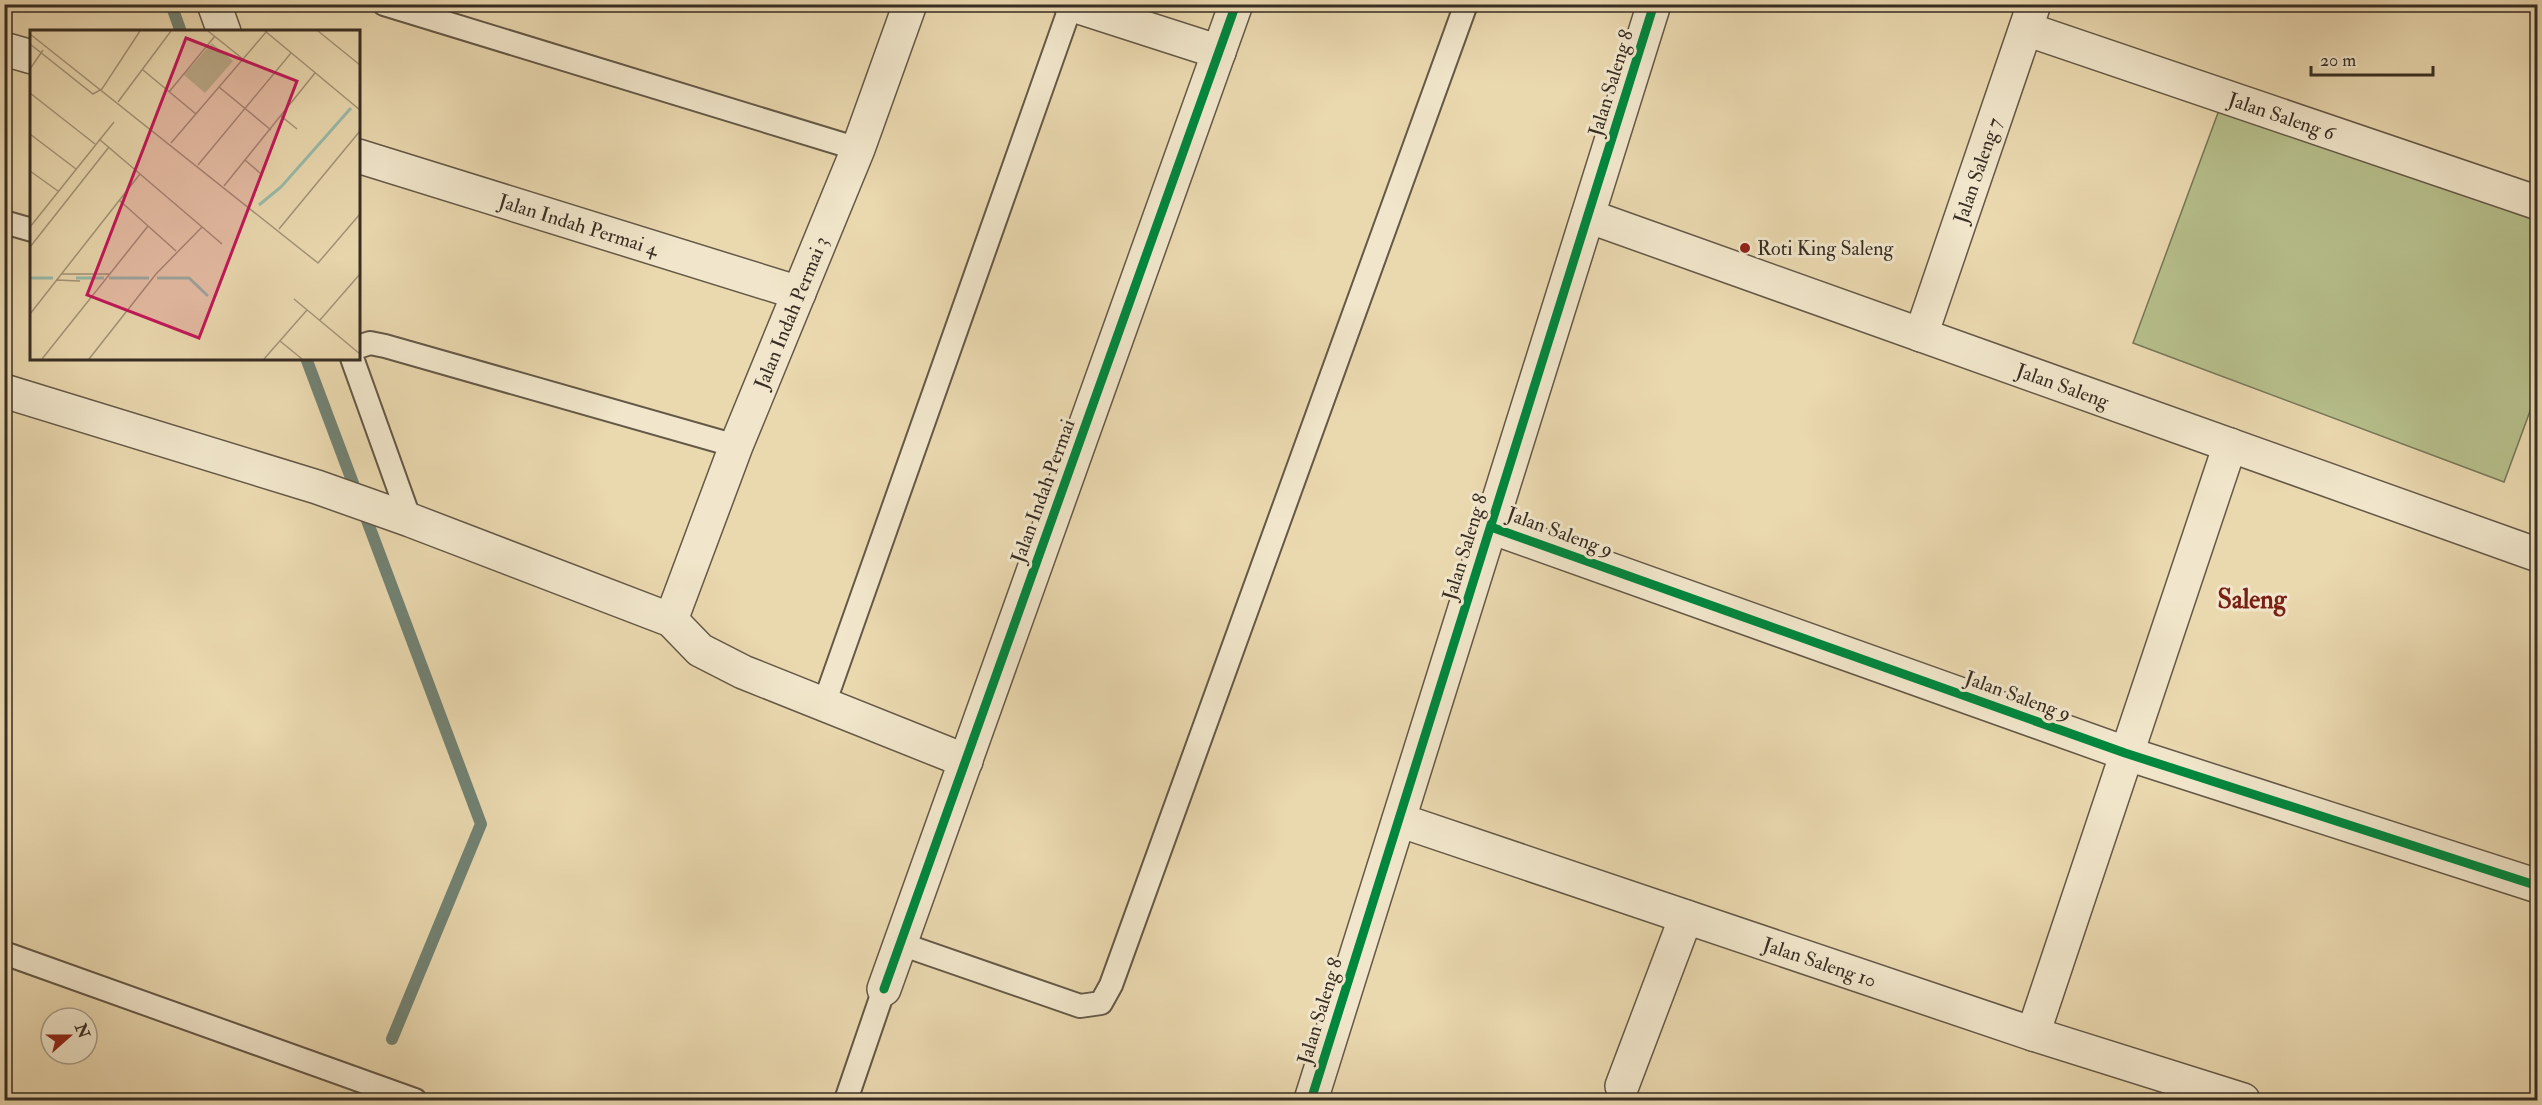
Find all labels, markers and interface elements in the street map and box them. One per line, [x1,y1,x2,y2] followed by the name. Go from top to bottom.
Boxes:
[1583,27,1639,140] street label: Jalan Saleng 8
[30,30,360,360] inset map
[2311,39,2432,77] scale bar
[2320,49,2356,72] text: 20 m
[2224,86,2339,146] street label: Jalan Saleng 6
[1947,114,2007,227] street label: Jalan Saleng 7
[495,188,663,261] street label: Jalan Indah Permai 4
[748,232,833,394] street label: Jalan Indah Permai 3
[1757,236,1894,261] place label: Roti King Saleng
[1738,241,1752,255] marker: Roti King Saleng
[2012,357,2114,414] street label: Jalan Saleng
[1005,416,1081,567] street label: Jalan Indah Permai
[1437,491,1493,604] street label: Jalan Saleng 8
[1503,501,1616,563] street label: Jalan Saleng 9
[2218,584,2288,617] district label: Saleng
[1961,665,2074,727] street label: Jalan Saleng 9
[1759,931,1880,993] street label: Jalan Saleng 10
[1292,955,1348,1068] street label: Jalan Saleng 8
[39,1006,99,1066] north arrow
[70,1020,94,1042] text: N

